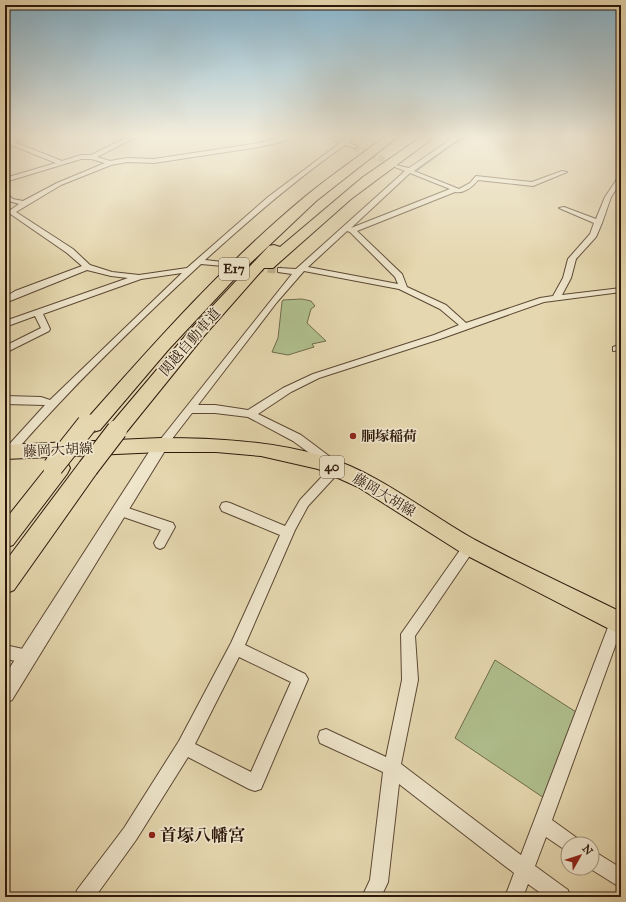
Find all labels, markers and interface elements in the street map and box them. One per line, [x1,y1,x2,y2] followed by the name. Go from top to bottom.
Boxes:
[219,258,249,280] road number: E17
[156,305,224,379] street label: 関越自動車道
[361,428,417,445] place label: 胴塚稲荷
[348,431,358,441] marker: 胴塚稲荷
[23,440,93,460] street label: 藤岡大胡線
[320,456,344,478] road number: 40
[350,470,418,520] street label: 藤岡大胡線
[160,825,245,846] place label: 首塚八幡宮
[147,830,157,840] marker: 首塚八幡宮
[560,836,600,876] north arrow
[579,842,596,858] text: N

